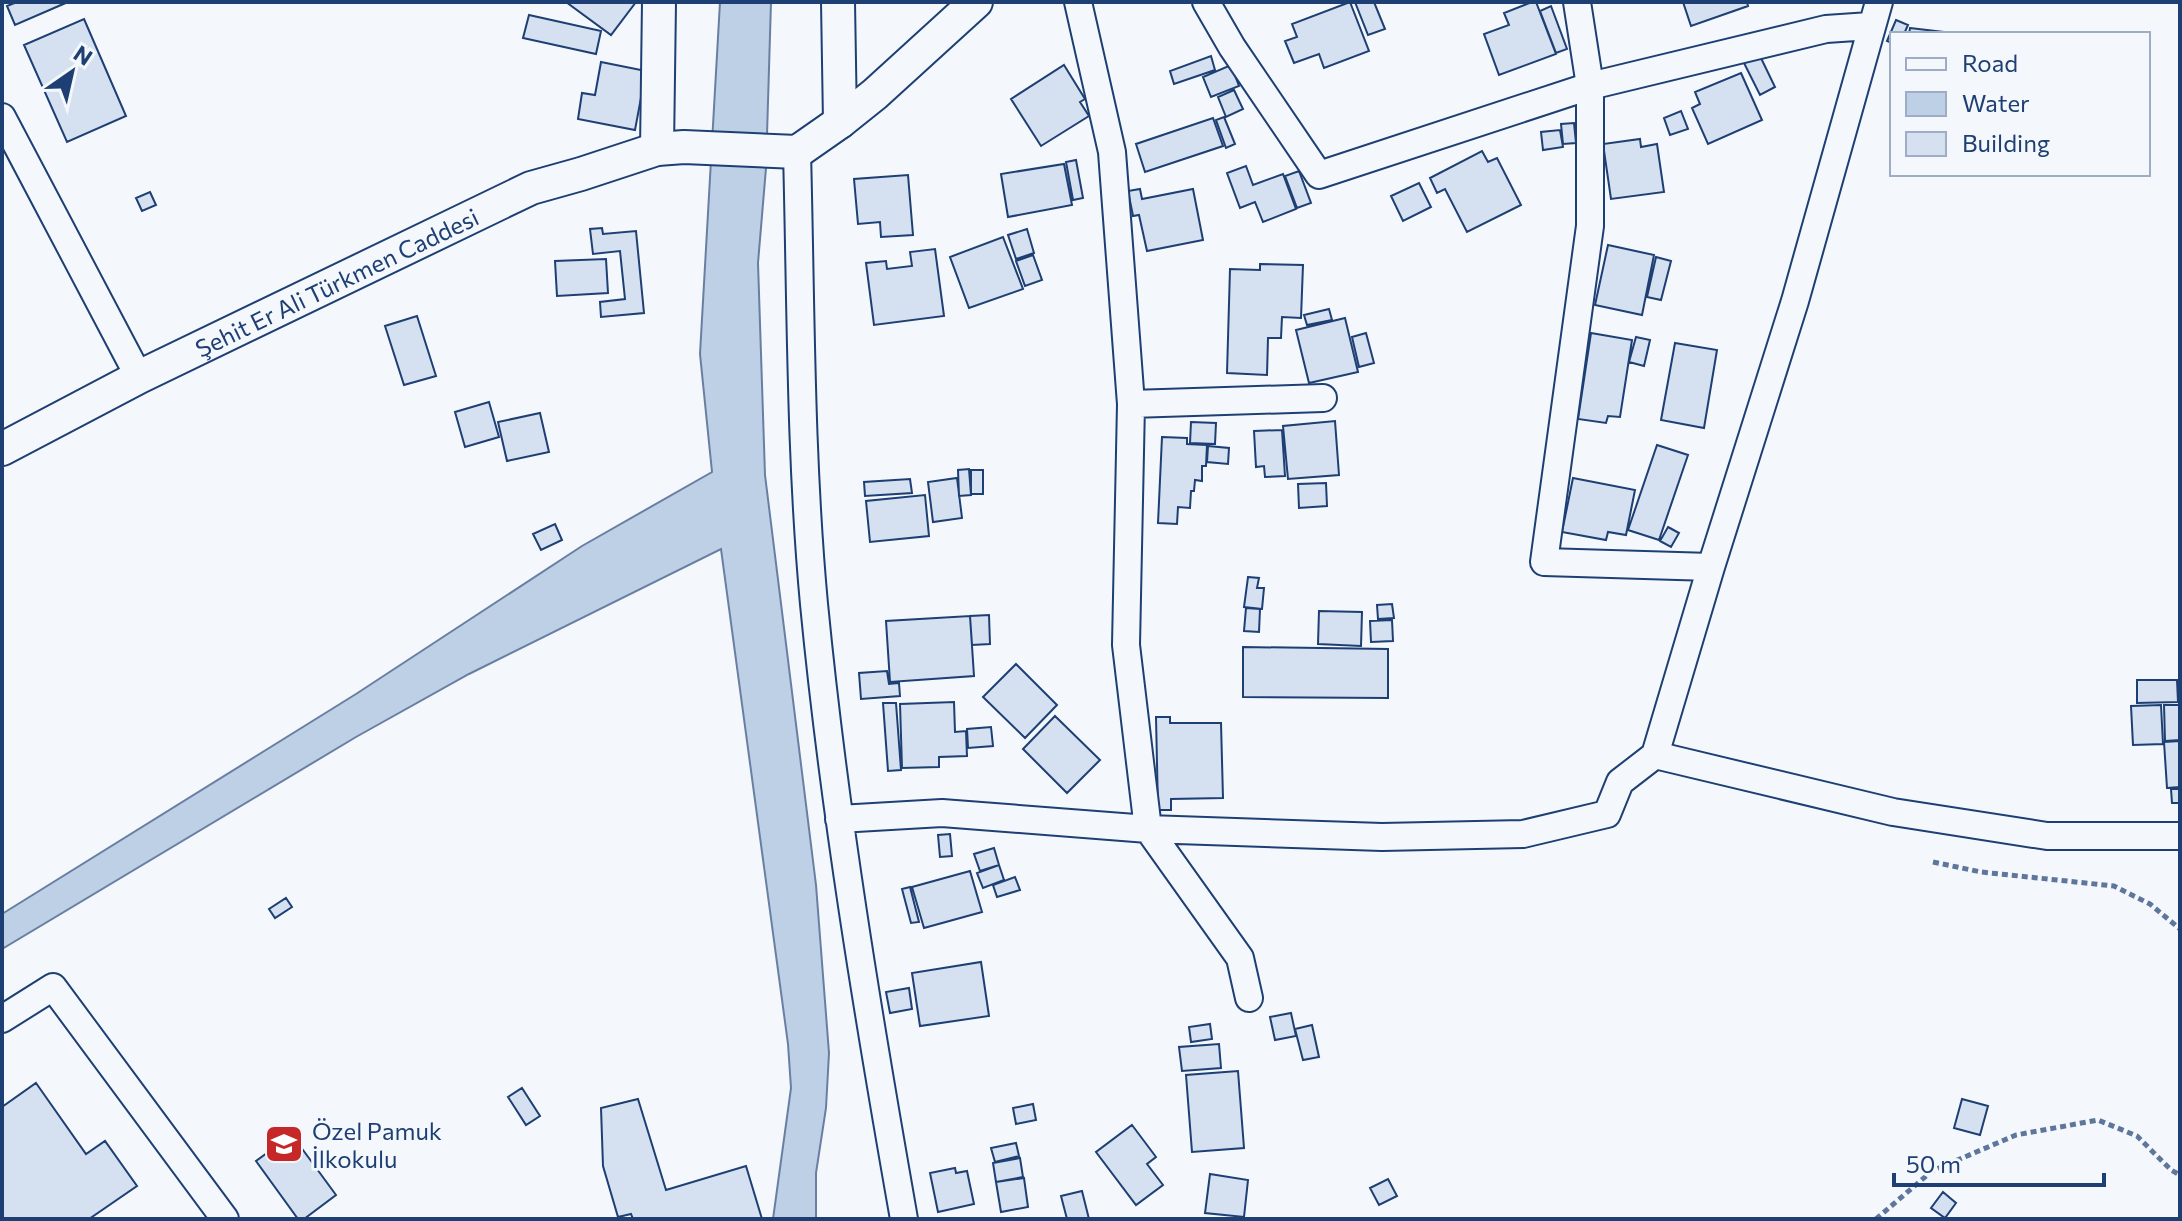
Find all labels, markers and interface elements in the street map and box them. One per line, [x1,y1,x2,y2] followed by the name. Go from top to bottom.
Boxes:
[32,32,112,112] north arrow
[1890,32,2150,176] legend
[69,39,98,71] text: N
[1962,48,2018,77] text: Road
[1962,88,2030,117] text: Water
[1962,128,2050,157] text: Building
[190,201,483,362] street label: Şehit Er Ali Türkmen Caddesi
[312,1116,442,1173] place label: Özel Pamuk İlkokulu
[263,1123,305,1165] school or university icon: Özel Pamuk İlkokulu
[1894,1137,2104,1187] scale bar
[1906,1149,1961,1178] text: 50 m

